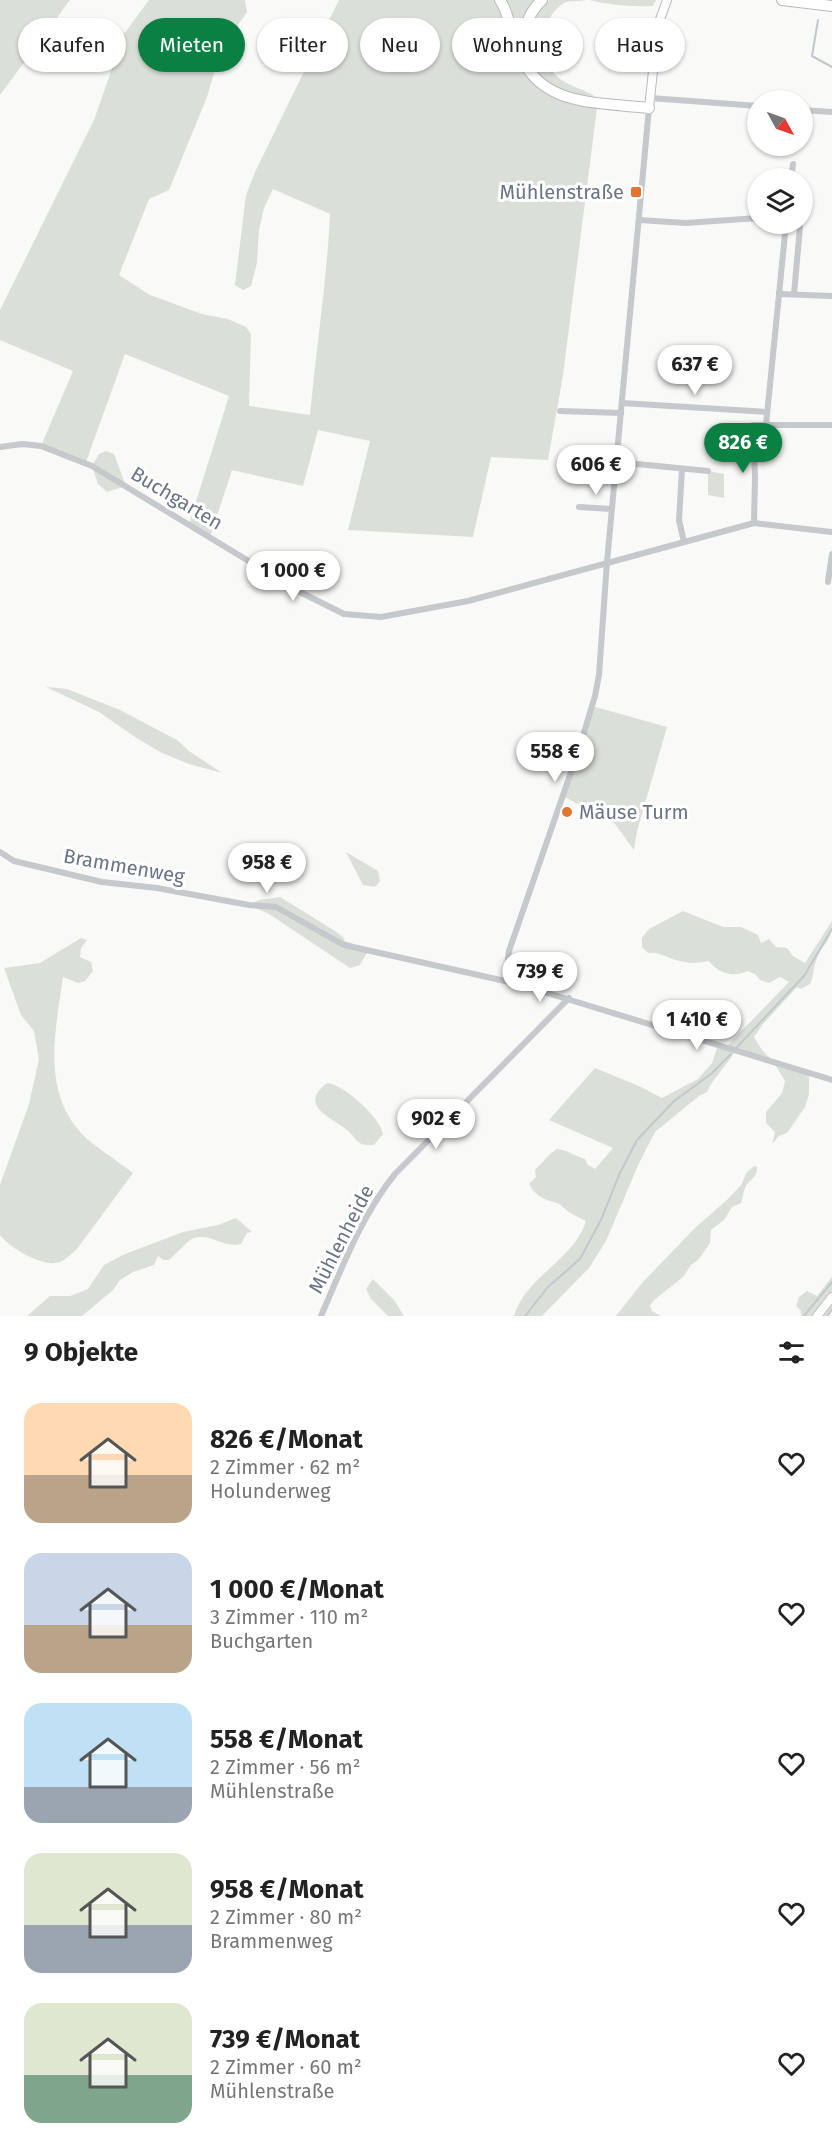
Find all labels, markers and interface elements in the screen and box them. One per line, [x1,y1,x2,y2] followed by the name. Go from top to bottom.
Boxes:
[18,18,126,72] chip: Kaufen
[138,18,245,72] chip: Mieten
[257,18,348,72] chip: Filter
[360,18,440,72] chip: Neu
[452,18,583,72] chip: Wohnung
[595,18,685,72] chip: Haus
[747,90,813,156] north arrow
[747,90,813,234] map controls
[747,168,813,234] button: layers
[499,180,624,204] place label: Mühlenstraße
[629,185,643,199] marker: Mühlenstraße
[653,345,737,396] pin: 637 €
[671,352,719,376] text: 637 €
[701,423,785,474] pin: 826 €
[718,430,768,454] text: 826 €
[554,445,638,496] pin: 606 €
[571,452,621,476] text: 606 €
[127,461,227,535] street label: Buchgarten
[238,551,348,602] pin: 1 000 €
[260,558,326,582] text: 1 000 €
[513,732,597,783] pin: 558 €
[530,739,580,763] text: 558 €
[579,800,689,824] place label: Mäuse Turm
[560,805,574,819] marker: Mäuse Turm
[225,843,309,894] pin: 958 €
[62,844,187,889] street label: Brammenweg
[242,850,292,874] text: 958 €
[498,952,582,1003] pin: 739 €
[516,959,564,983] text: 739 €
[642,1000,752,1051] pin: 1 410 €
[666,1007,728,1031] text: 1 410 €
[394,1099,478,1150] pin: 902 €
[411,1106,461,1130] text: 902 €
[303,1181,379,1297] street label: Mühlenheide
[775,1336,808,1369] icon: filters
[24,1337,138,1368] text: 9 Objekte
[210,1424,363,1455] text: 826 €/Monat
[72,1427,144,1499] icon: home
[775,1447,808,1480] icon: heart
[210,1455,360,1479] text: 2 Zimmer · 62 m²
[210,1479,331,1503] text: Holunderweg
[210,1574,384,1605] text: 1 000 €/Monat
[72,1577,144,1649] icon: home
[775,1597,808,1630] icon: heart
[210,1605,368,1629] text: 3 Zimmer · 110 m²
[210,1629,313,1653] text: Buchgarten
[210,1724,363,1755] text: 558 €/Monat
[72,1727,144,1799] icon: home
[775,1747,808,1780] icon: heart
[210,1755,361,1779] text: 2 Zimmer · 56 m²
[210,1779,335,1803] text: Mühlenstraße
[210,1874,364,1905] text: 958 €/Monat
[72,1877,144,1949] icon: home
[775,1897,808,1930] icon: heart
[210,1905,362,1929] text: 2 Zimmer · 80 m²
[210,1929,333,1953] text: Brammenweg
[210,2024,360,2055] text: 739 €/Monat
[72,2027,144,2099] icon: home
[775,2047,808,2080] icon: heart
[210,2055,362,2079] text: 2 Zimmer · 60 m²
[210,2079,335,2103] text: Mühlenstraße

